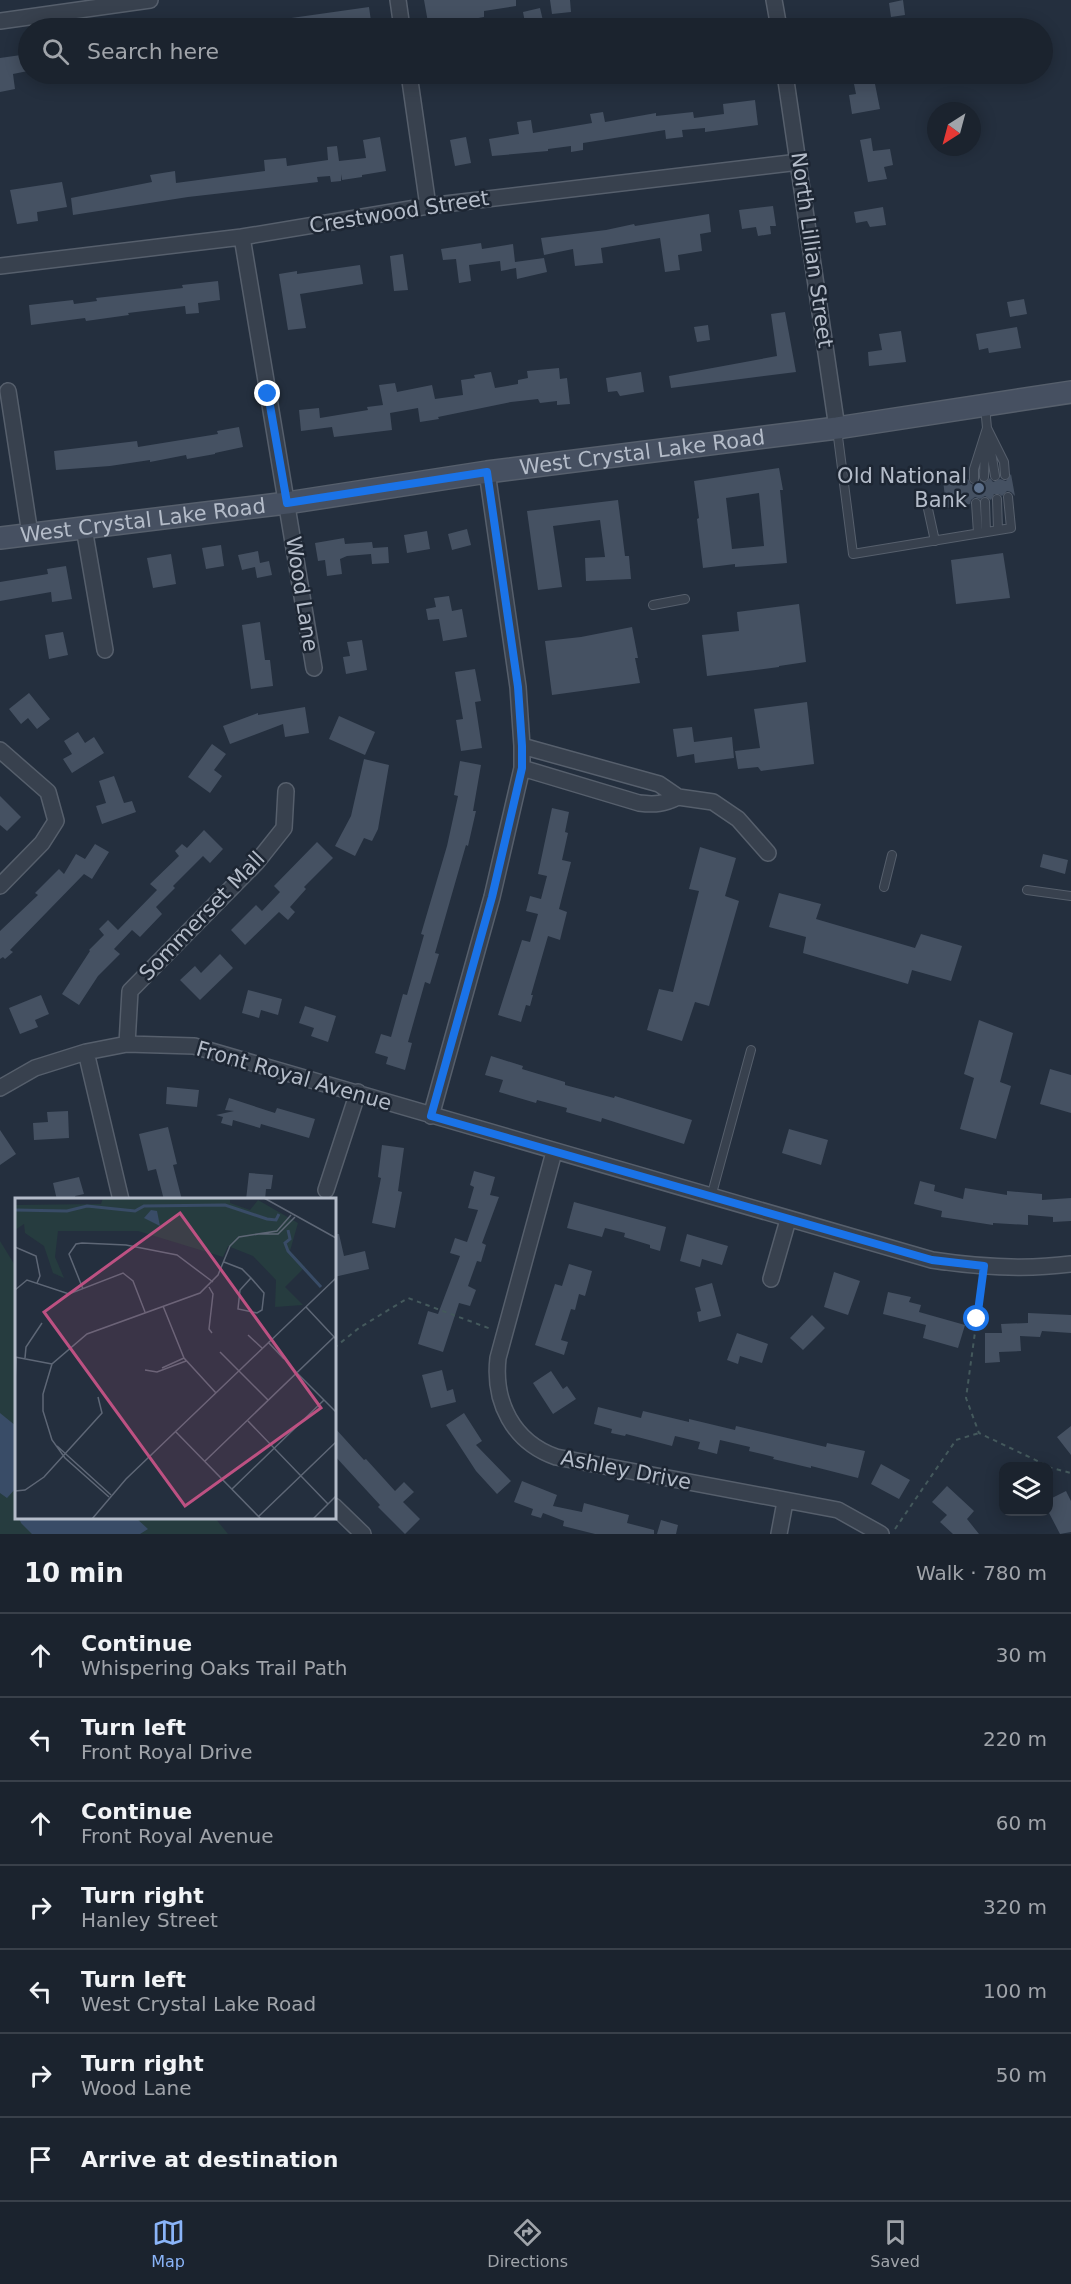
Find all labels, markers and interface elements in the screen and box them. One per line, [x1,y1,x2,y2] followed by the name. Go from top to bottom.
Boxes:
[18,18,1053,84] search box
[39,35,72,68] icon: search
[87,39,219,64] text: Search here
[927,102,981,156] north arrow
[786,151,838,349] street label: North Lillian Street
[307,186,491,238] street label: Crestwood Street
[254,380,280,406] route end
[518,425,766,480] street label: West Crystal Lake Road
[837,464,968,512] place label: Old National Bank
[972,481,986,495] marker: Old National Bank
[19,494,267,547] street label: West Crystal Lake Road
[281,535,323,653] street label: Wood Lane
[134,846,270,986] street label: Sommerset Mall
[194,1037,394,1115] street label: Front Royal Avenue
[15,1198,336,1519] inset map
[963,1305,989,1331] route start
[559,1446,693,1494] street label: Ashley Drive
[999,1462,1053,1516] map controls
[999,1462,1053,1516] button: layers
[24,1558,124,1588] text: 10 min
[916,1561,1047,1585] text: Walk · 780 m
[81,1631,192,1656] text: Continue
[24,1639,57,1672] icon: ahead
[996,1643,1047,1667] text: 30 m
[81,1656,347,1680] text: Whispering Oaks Trail Path
[81,1715,186,1740] text: Turn left
[24,1723,57,1756] icon: left
[983,1727,1047,1751] text: 220 m
[81,1740,253,1764] text: Front Royal Drive
[81,1799,192,1824] text: Continue
[24,1807,57,1840] icon: ahead
[996,1811,1047,1835] text: 60 m
[81,1824,274,1848] text: Front Royal Avenue
[81,1883,204,1908] text: Turn right
[24,1891,57,1924] icon: right
[983,1895,1047,1919] text: 320 m
[81,1908,218,1932] text: Hanley Street
[81,1967,186,1992] text: Turn left
[24,1975,57,2008] icon: left
[983,1979,1047,2003] text: 100 m
[81,1992,316,2016] text: West Crystal Lake Road
[81,2051,204,2076] text: Turn right
[24,2059,57,2092] icon: right
[996,2063,1047,2087] text: 50 m
[81,2076,192,2100] text: Wood Lane
[24,2143,57,2176] icon: arrive
[81,2147,338,2172] text: Arrive at destination
[151,2216,185,2271] tab: Map
[487,2216,568,2271] tab: Directions
[870,2216,920,2271] tab: Saved

